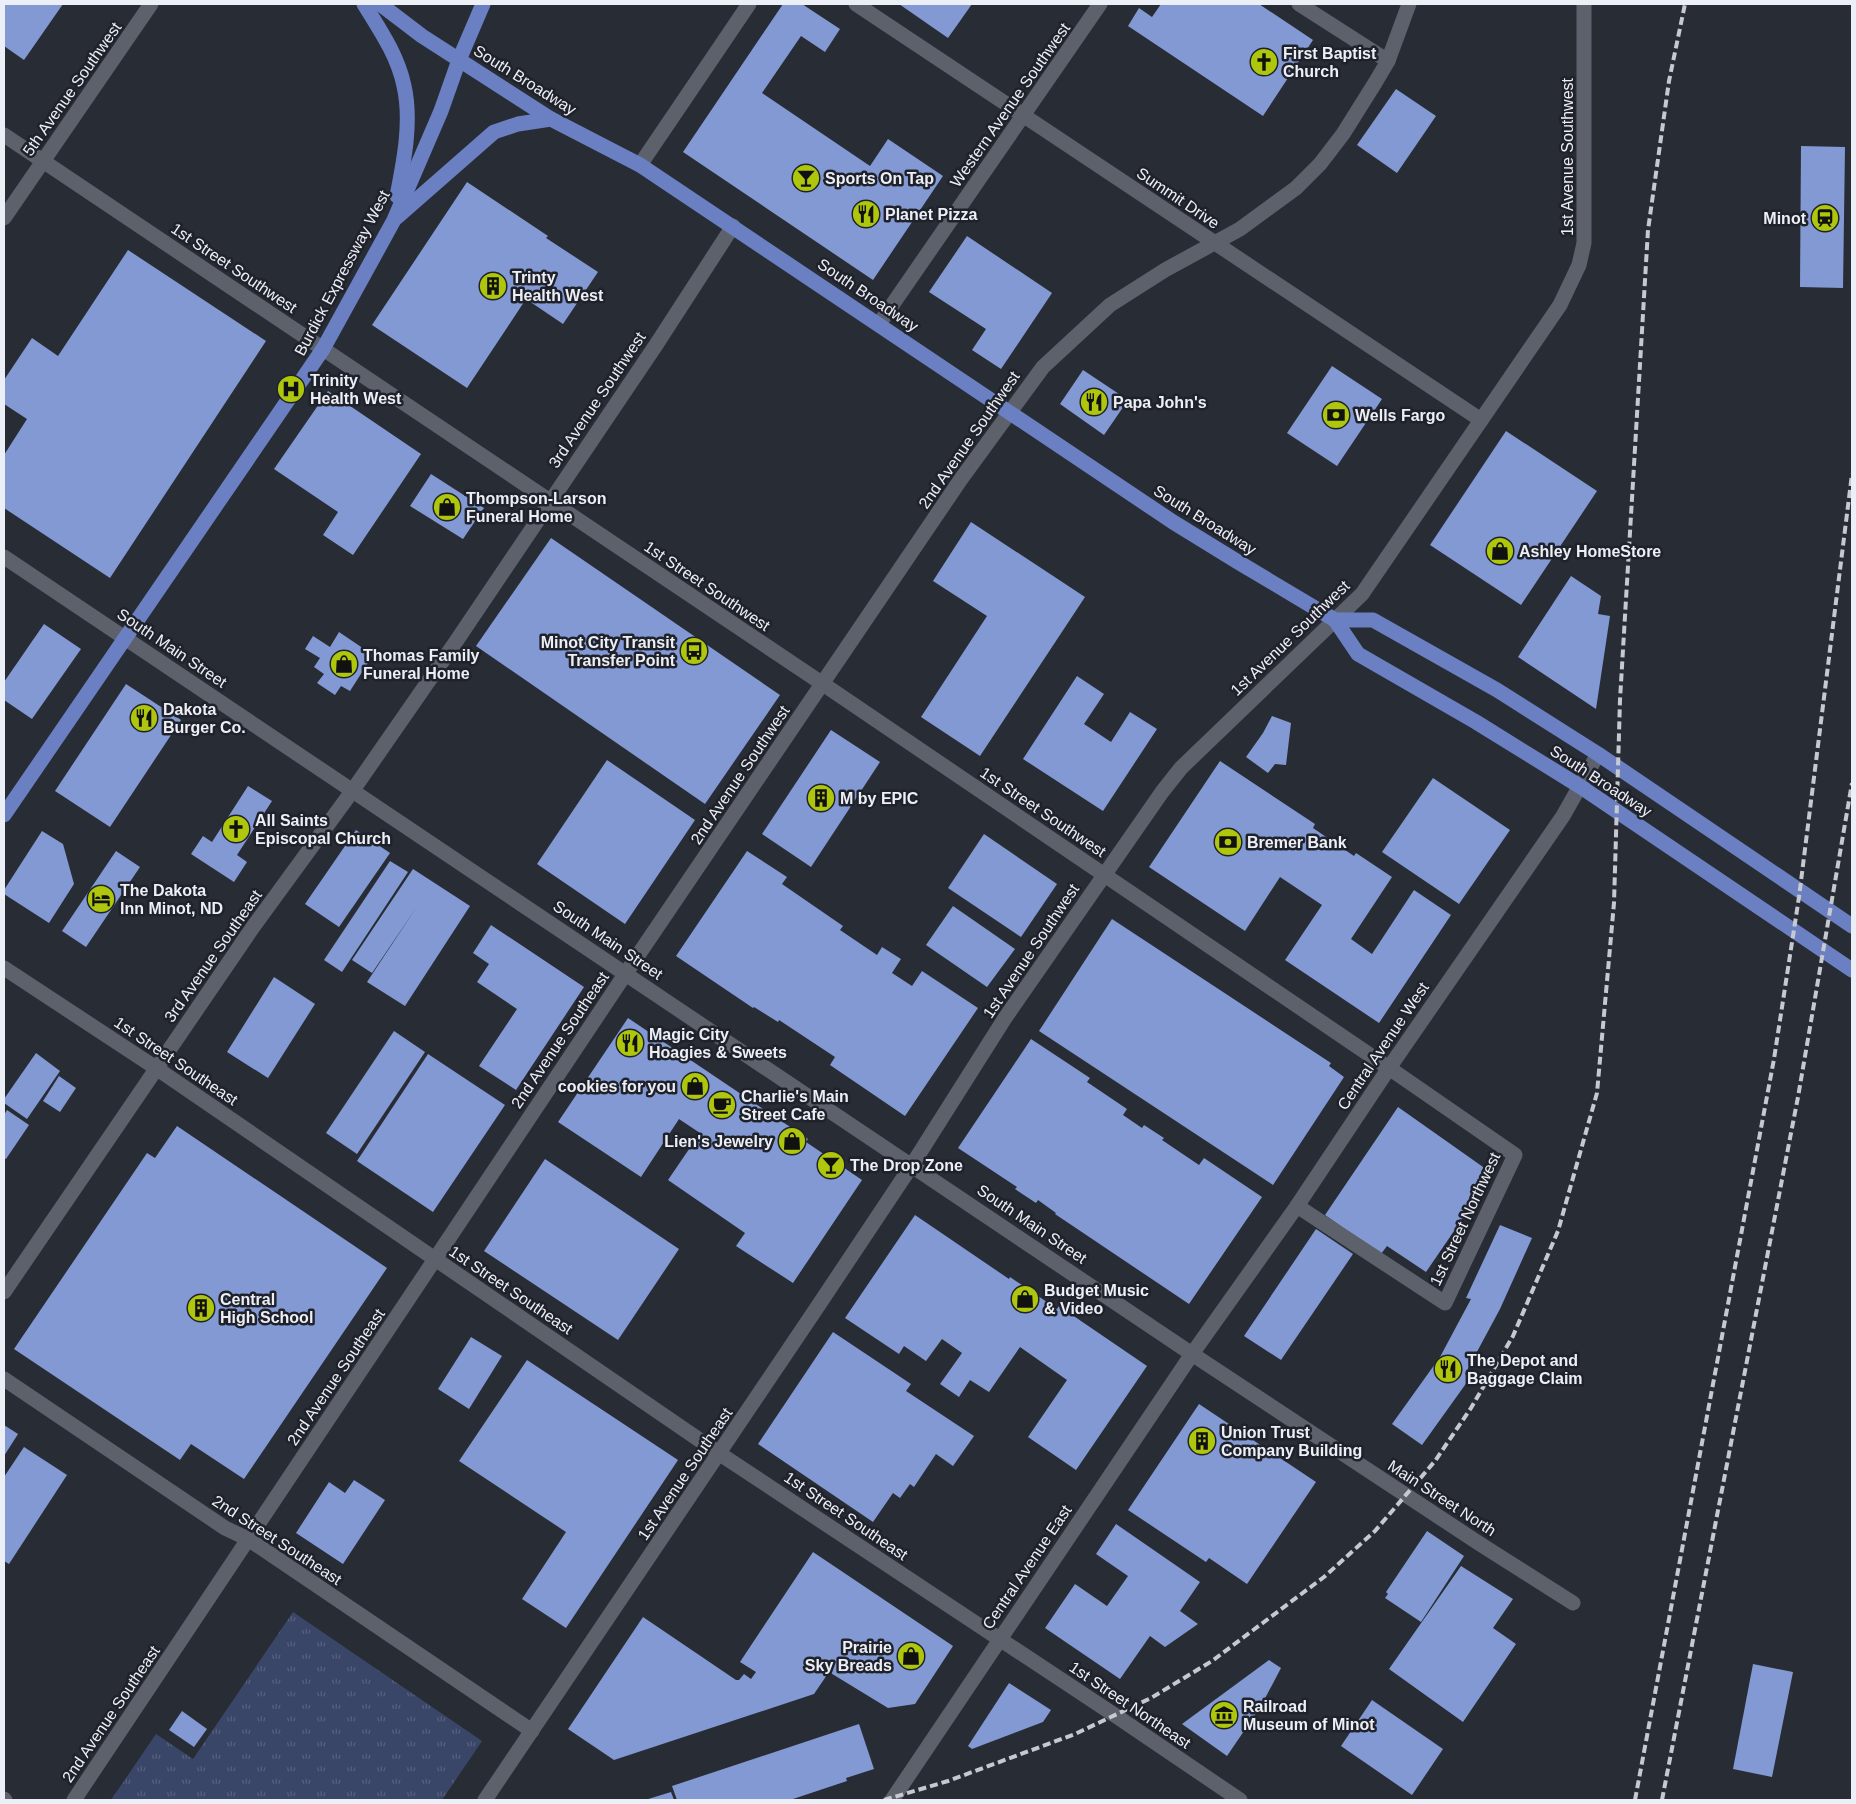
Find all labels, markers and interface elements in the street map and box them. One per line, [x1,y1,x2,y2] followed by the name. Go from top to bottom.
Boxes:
[19,19,125,159] street label: 5th Avenue Southwest
[947,19,1073,190] street label: Western Avenue Southwest
[471,42,579,118] street label: South Broadway
[1283,45,1377,80] place label: First Baptist Church
[1249,47,1279,77] church icon: First Baptist Church
[1559,77,1576,236] street label: 1st Avenue Southwest
[791,163,821,193] bar icon: Sports On Tap
[1133,164,1223,232] street label: Summit Drive
[825,170,934,187] place label: Sports On Tap
[291,187,393,359] street label: Burdick Expressway West
[851,199,881,229] restaurant icon: Planet Pizza
[1810,203,1840,233] station icon: Minot
[885,206,978,223] place label: Planet Pizza
[1763,210,1807,227] place label: Minot
[168,220,300,317] street label: 1st Street Southwest
[815,255,921,335] street label: South Broadway
[512,269,604,304] place label: Trinty Health West
[478,271,508,301] building icon: Trinty Health West
[545,329,649,471] street label: 3rd Avenue Southwest
[915,368,1023,512] street label: 2nd Avenue Southwest
[310,372,402,407] place label: Trinity Health West
[276,374,306,404] hospital icon: Trinity Health West
[1079,387,1109,417] restaurant icon: Papa John's
[1113,394,1207,411] place label: Papa John's
[1321,400,1351,430] bank icon: Wells Fargo
[1355,407,1446,424] place label: Wells Fargo
[1151,482,1259,558] street label: South Broadway
[466,490,606,525] place label: Thompson-Larson Funeral Home
[432,492,462,522] shop icon: Thompson-Larson Funeral Home
[1485,536,1515,566] shop icon: Ashley HomeStore
[641,538,773,635] street label: 1st Street Southwest
[1519,543,1661,560] place label: Ashley HomeStore
[1227,577,1353,699] street label: 1st Avenue Southwest
[114,605,230,691] street label: South Main Street
[541,634,676,669] place label: Minot City Transit Transfer Point
[679,636,709,666] bus stop icon: Minot City Transit Transfer Point
[363,647,480,682] place label: Thomas Family Funeral Home
[329,649,359,679] shop icon: Thomas Family Funeral Home
[163,701,246,736] place label: Dakota Burger Co.
[687,702,793,847] street label: 2nd Avenue Southwest
[129,703,159,733] restaurant icon: Dakota Burger Co.
[1547,742,1655,820] street label: South Broadway
[977,764,1109,861] street label: 1st Street Southwest
[806,783,836,813] building icon: M by EPIC
[840,790,919,807] place label: M by EPIC
[255,812,391,847] place label: All Saints Episcopal Church
[221,814,251,844] church icon: All Saints Episcopal Church
[1213,827,1243,857] bank icon: Bremer Bank
[1247,834,1347,851] place label: Bremer Bank
[980,880,1083,1021] street label: 1st Avenue Southwest
[120,882,223,917] place label: The Dakota Inn Minot, ND
[86,884,116,914] hotel icon: The Dakota Inn Minot, ND
[161,886,265,1025] street label: 3rd Avenue Southeast
[550,897,666,983] street label: South Main Street
[508,968,612,1111] street label: 2nd Avenue Southeast
[1334,979,1432,1113] street label: Central Avenue West
[111,1013,241,1109] street label: 1st Street Southeast
[649,1026,787,1061] place label: Magic City Hoagies & Sweets
[615,1028,645,1058] restaurant icon: Magic City Hoagies & Sweets
[680,1071,710,1101] shop icon: cookies for you
[558,1078,676,1095] place label: cookies for you
[741,1088,849,1123] place label: Charlie's Main Street Cafe
[707,1090,737,1120] cafe icon: Charlie's Main Street Cafe
[777,1126,807,1156] shop icon: Lien's Jewelry
[664,1133,773,1150] place label: Lien's Jewelry
[1427,1149,1504,1288] street label: 1st Street Northwest
[816,1150,846,1180] bar icon: The Drop Zone
[850,1157,963,1174] place label: The Drop Zone
[974,1181,1090,1267] street label: South Main Street
[446,1242,576,1338] street label: 1st Street Southeast
[1044,1282,1149,1317] place label: Budget Music & Video
[1010,1284,1040,1314] shop icon: Budget Music & Video
[220,1291,313,1326] place label: Central High School
[186,1293,216,1323] building icon: Central High School
[284,1305,388,1448] street label: 2nd Avenue Southeast
[1467,1352,1583,1387] place label: The Depot and Baggage Claim
[1433,1354,1463,1384] restaurant icon: The Depot and Baggage Claim
[635,1404,736,1543] street label: 1st Avenue Southeast
[1221,1424,1362,1459] place label: Union Trust Company Building
[1187,1426,1217,1456] building icon: Union Trust Company Building
[1385,1457,1499,1539] street label: Main Street North
[781,1468,911,1564] street label: 1st Street Southeast
[209,1492,345,1588] street label: 2nd Street Southeast
[979,1501,1075,1632] street label: Central Avenue East
[805,1639,892,1674] place label: Prairie Sky Breads
[896,1641,926,1671] shop icon: Prairie Sky Breads
[59,1642,163,1785] street label: 2nd Avenue Southeast
[1066,1658,1194,1752] street label: 1st Street Northeast
[1243,1698,1375,1733] place label: Railroad Museum of Minot
[1209,1700,1239,1730] museum icon: Railroad Museum of Minot

